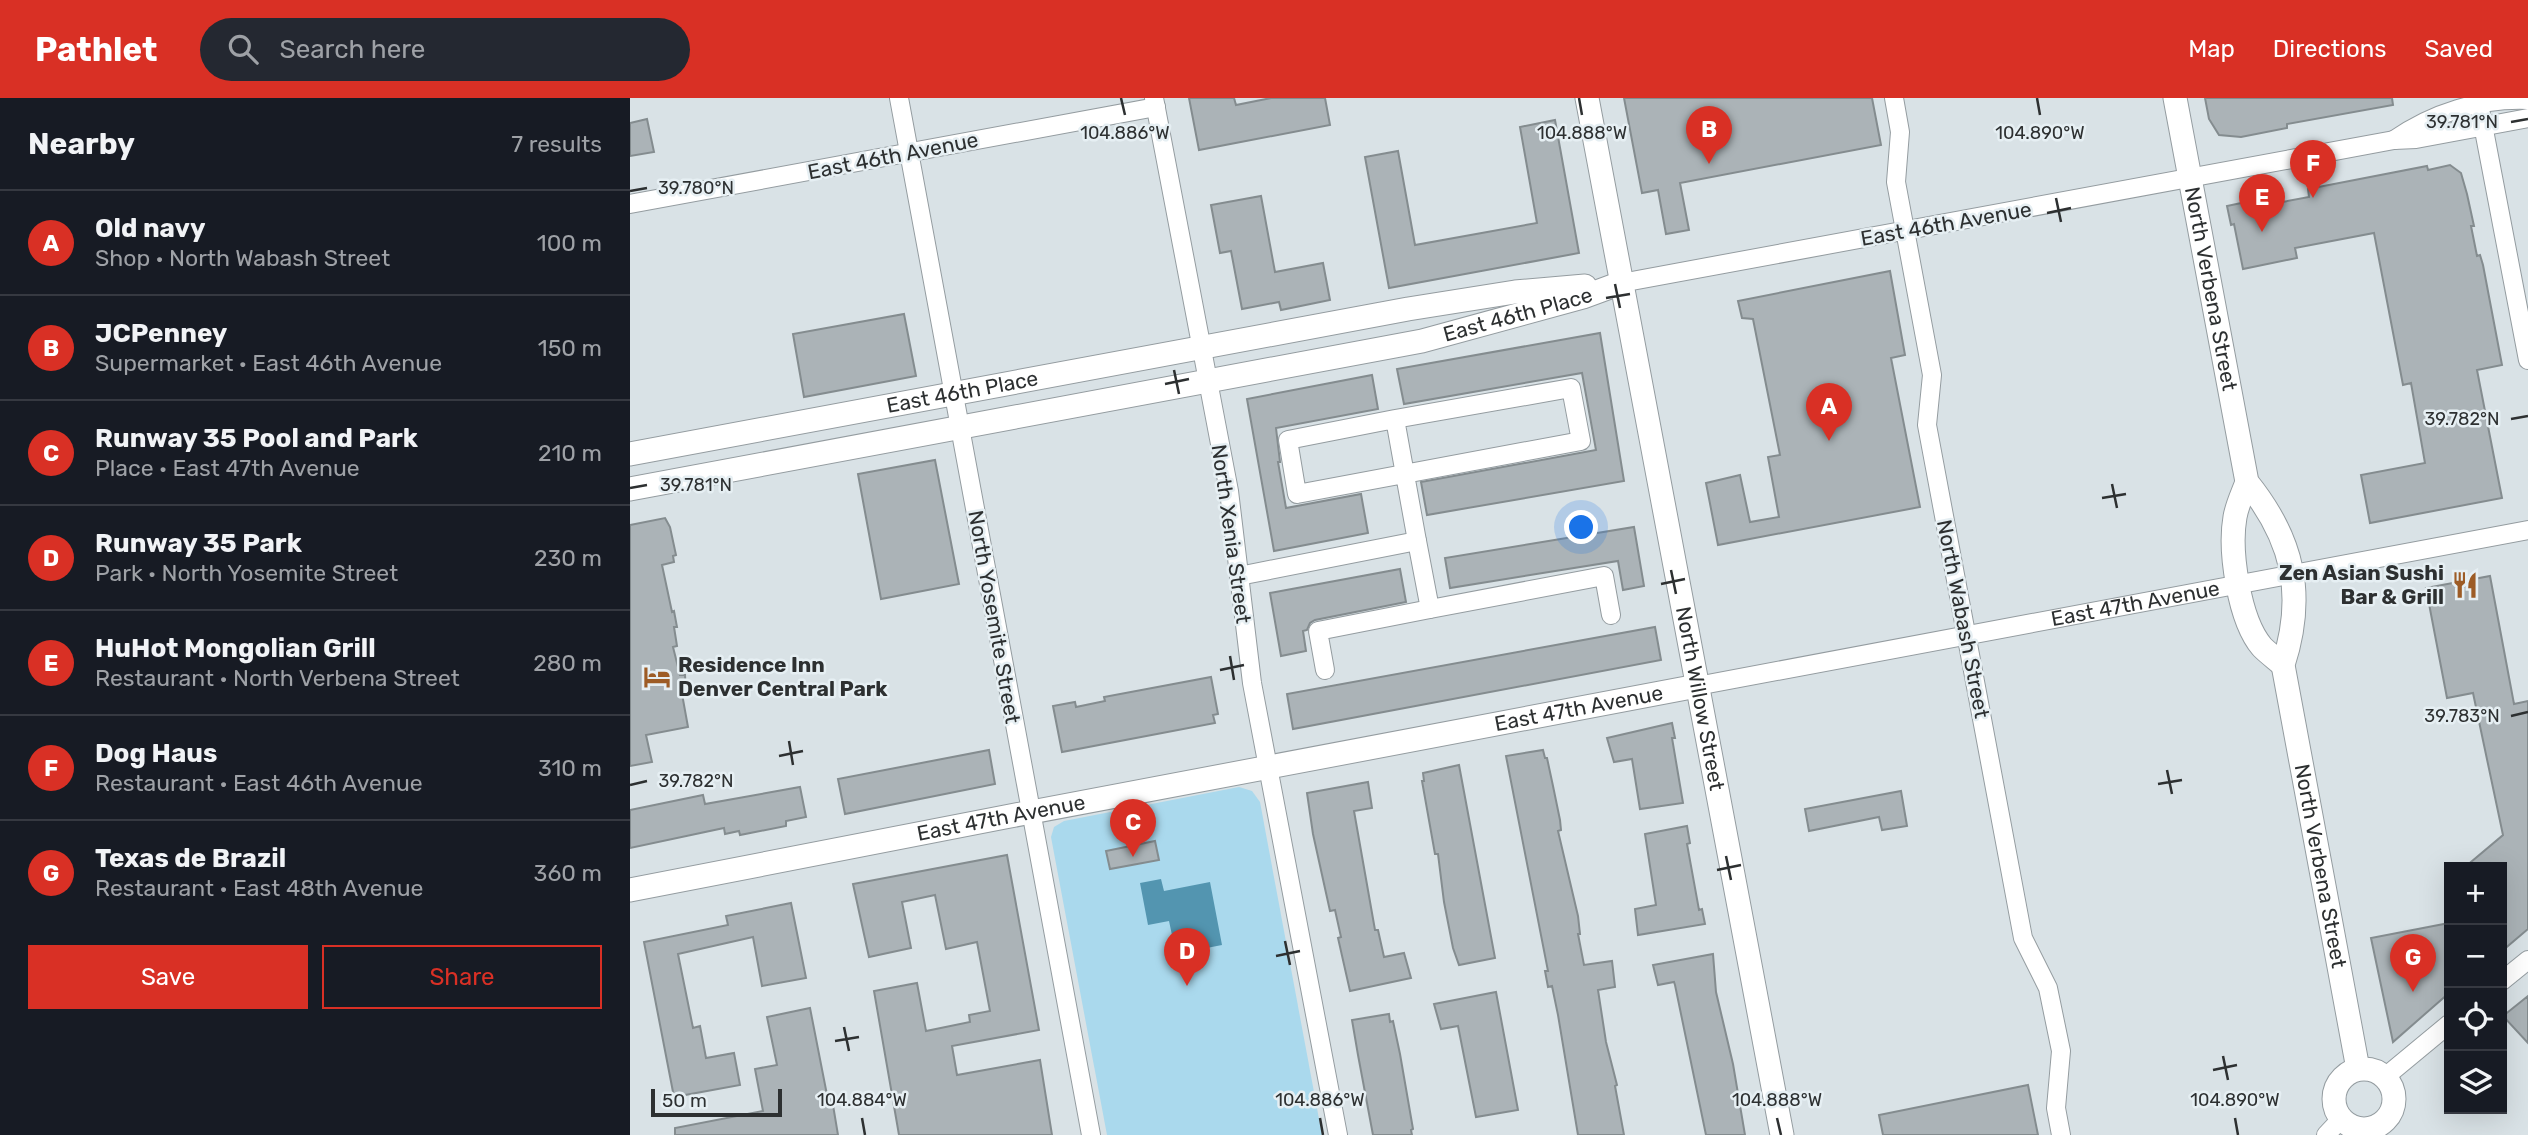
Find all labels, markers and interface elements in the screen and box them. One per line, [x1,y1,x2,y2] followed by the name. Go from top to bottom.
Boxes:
[200,18,690,81] search box
[35,30,158,69] text: Pathlet
[224,30,262,68] icon: search
[280,34,425,65] text: Search here
[2188,35,2235,63] text: Map
[2273,35,2386,63] text: Directions
[2424,35,2493,63] text: Saved
[1686,106,1732,164] pin: B
[2426,111,2498,133] text: 39.781°N
[1080,122,1170,144] text: 104.886°W
[1537,122,1627,144] text: 104.888°W
[1995,122,2085,144] text: 104.890°W
[28,126,135,162] text: Nearby
[806,127,980,184] street label: East 46th Avenue
[511,130,602,158] text: 7 results
[2290,140,2336,198] pin: F
[2239,174,2285,232] pin: E
[658,177,734,199] text: 39.780°N
[2180,184,2243,393] street label: North Verbena Street
[1858,196,2033,251] street label: East 46th Avenue
[95,213,206,244] text: Old navy
[43,229,59,257] text: A
[537,229,602,257] text: 100 m
[95,244,390,272] text: Shop · North Wabash Street
[1440,282,1596,347] street label: East 46th Place
[95,318,227,349] text: JCPenney
[43,334,59,362] text: B
[538,334,602,362] text: 150 m
[95,349,442,377] text: Supermarket · East 46th Avenue
[884,365,1040,418] street label: East 46th Place
[1806,383,1852,441] pin: A
[2424,408,2500,430] text: 39.782°N
[95,423,418,454] text: Runway 35 Pool and Park
[43,439,59,467] text: C
[538,439,602,467] text: 210 m
[1207,443,1256,625] street label: North Xenia Street
[95,454,360,482] text: Place · East 47th Avenue
[660,474,732,496] text: 39.781°N
[963,508,1026,725] street label: North Yosemite Street
[1564,510,1598,544] your location
[1932,517,1995,720] street label: North Wabash Street
[95,528,302,559] text: Runway 35 Park
[43,544,59,572] text: D
[534,544,602,572] text: 230 m
[95,559,398,587] text: Park · North Yosemite Street
[2279,560,2444,609] place label: Zen Asian Sushi Bar & Grill
[2450,570,2480,600] restaurant icon: Zen Asian Sushi Bar & Grill
[2049,575,2222,631] street label: East 47th Avenue
[1671,604,1730,792] street label: North Willow Street
[95,633,376,664] text: HuHot Mongolian Grill
[44,649,58,677] text: E
[533,649,602,677] text: 280 m
[678,652,888,701] place label: Residence Inn Denver Central Park
[642,662,672,692] hotel icon: Residence Inn Denver Central Park
[95,664,460,692] text: Restaurant · North Verbena Street
[1492,680,1665,736] street label: East 47th Avenue
[2424,705,2500,727] text: 39.783°N
[95,738,217,769] text: Dog Haus
[44,754,58,782] text: F
[538,754,602,782] text: 310 m
[2290,762,2352,970] street label: North Verbena Street
[95,769,423,797] text: Restaurant · East 46th Avenue
[658,770,734,792] text: 39.782°N
[915,789,1087,846] street label: East 47th Avenue
[1110,799,1156,857] pin: C
[95,843,286,874] text: Texas de Brazil
[43,859,59,887] text: G
[534,859,602,887] text: 360 m
[2444,862,2507,1114] map controls
[2444,862,2507,925] button: +
[95,874,423,902] text: Restaurant · East 48th Avenue
[2444,925,2507,988] button: −
[1164,928,1210,986] pin: D
[2390,934,2436,992] pin: G
[28,945,308,1009] button: Save
[322,945,602,1009] button: Share
[2444,988,2507,1051] button: locate
[2444,1051,2507,1114] button: layers
[651,1086,782,1118] scale bar
[662,1089,707,1112] text: 50 m
[817,1089,907,1111] text: 104.884°W
[1275,1089,1365,1111] text: 104.886°W
[1732,1089,1822,1111] text: 104.888°W
[2190,1089,2280,1111] text: 104.890°W

